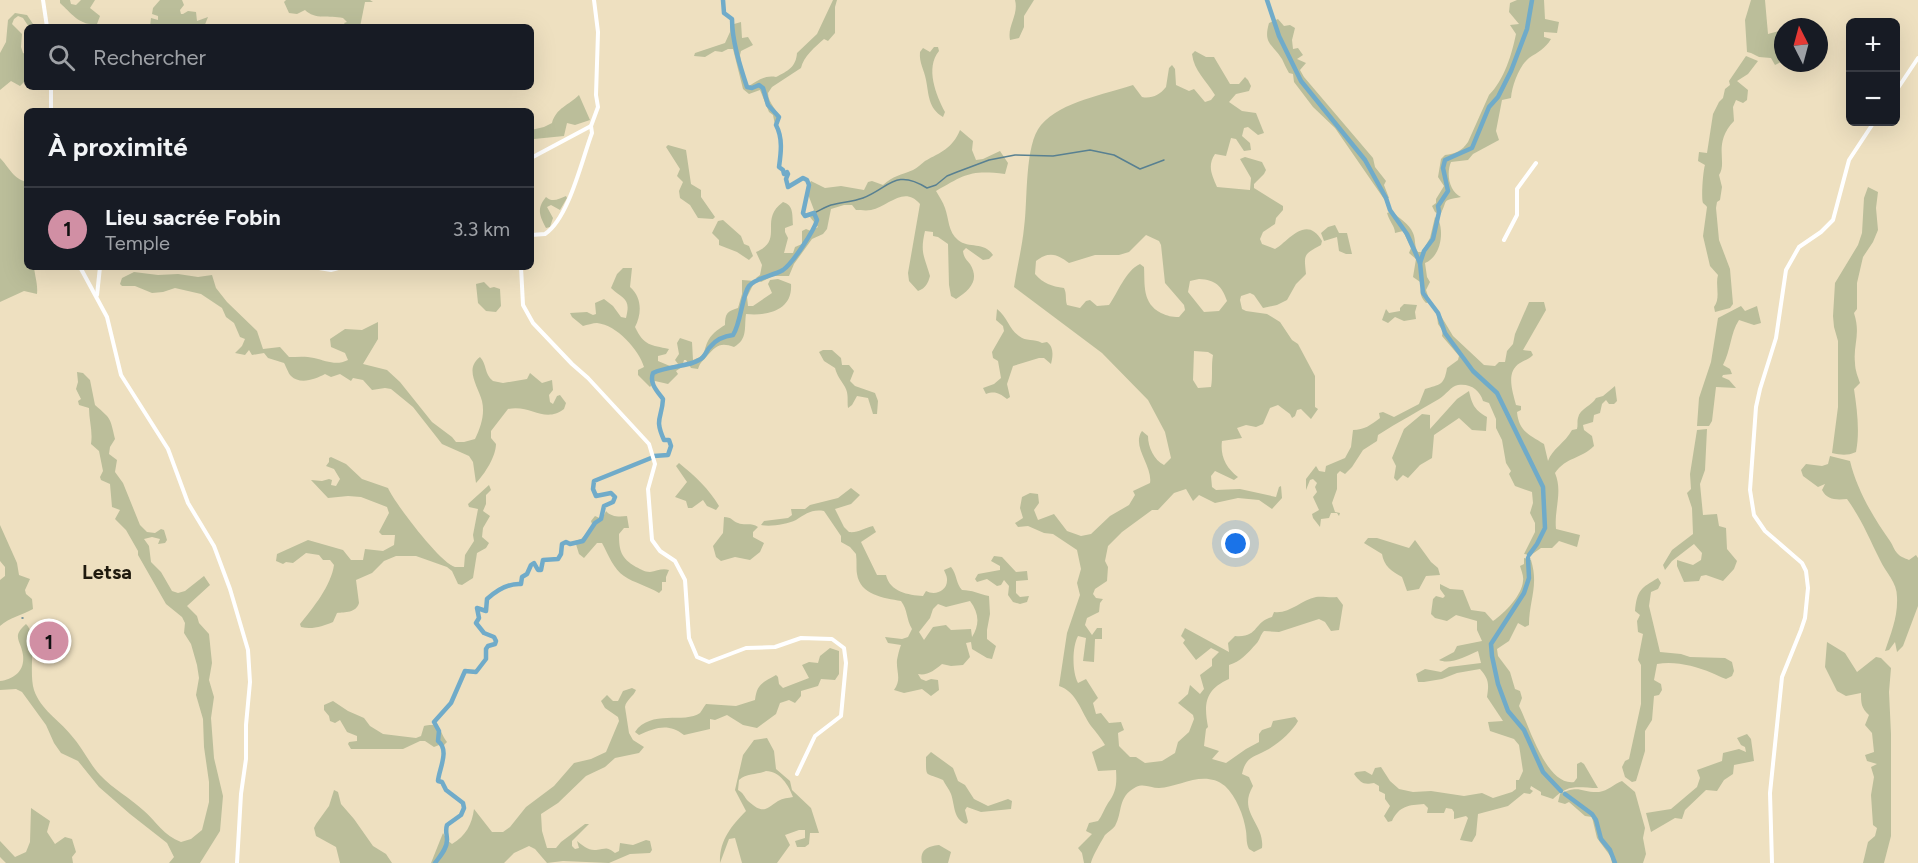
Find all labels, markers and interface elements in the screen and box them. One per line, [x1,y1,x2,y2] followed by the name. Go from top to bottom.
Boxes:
[1774,18,1828,72] north arrow
[1846,18,1900,126] map controls
[1846,18,1900,72] button: +
[24,24,534,90] search box
[45,41,78,74] icon: search
[93,44,206,71] text: Rechercher
[1846,72,1900,126] button: −
[48,131,188,163] text: À proximité
[105,204,281,231] text: Lieu sacrée Fobin
[63,217,72,241] text: 1
[452,217,510,241] text: 3.3 km
[105,231,170,255] text: Temple
[1221,529,1250,558] your location
[82,560,132,584] district label: Letsa
[29,618,68,664] pin: 1

